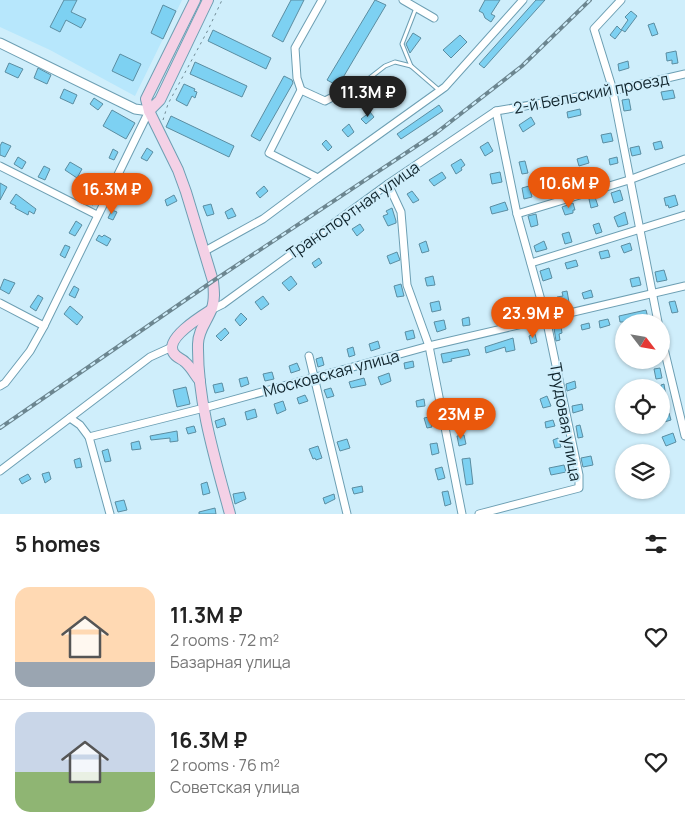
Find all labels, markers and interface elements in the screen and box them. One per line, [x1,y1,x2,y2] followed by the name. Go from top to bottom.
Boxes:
[511,67,671,119] street label: 2-й Бельский проезд
[322,76,414,118] pin: 11.3M ₽
[340,81,396,103] text: 11.3M ₽
[282,156,424,264] street label: Транспортная улица
[523,166,615,209] pin: 10.6M ₽
[66,172,158,215] pin: 16.3M ₽
[539,172,599,194] text: 10.6M ₽
[83,178,141,200] text: 16.3M ₽
[487,296,579,339] pin: 23.9M ₽
[502,302,564,324] text: 23.9M ₽
[615,314,670,369] north arrow
[615,314,670,499] map controls
[260,344,402,402] street label: Московская улица
[545,361,587,483] street label: Трудовая улица
[615,379,670,434] button: locate
[426,398,496,440] pin: 23M ₽
[438,403,484,425] text: 23M ₽
[615,444,670,499] button: layers
[15,530,100,558] text: 5 homes
[642,530,670,558] icon: filters
[170,601,243,629] text: 11.3M ₽
[55,607,115,667] icon: home
[642,623,670,651] icon: heart
[170,629,279,651] text: 2 rooms · 72 m²
[170,651,291,673] text: Базарная улица
[170,726,247,754] text: 16.3M ₽
[55,732,115,792] icon: home
[642,748,670,776] icon: heart
[170,754,280,776] text: 2 rooms · 76 m²
[170,776,300,798] text: Советская улица

